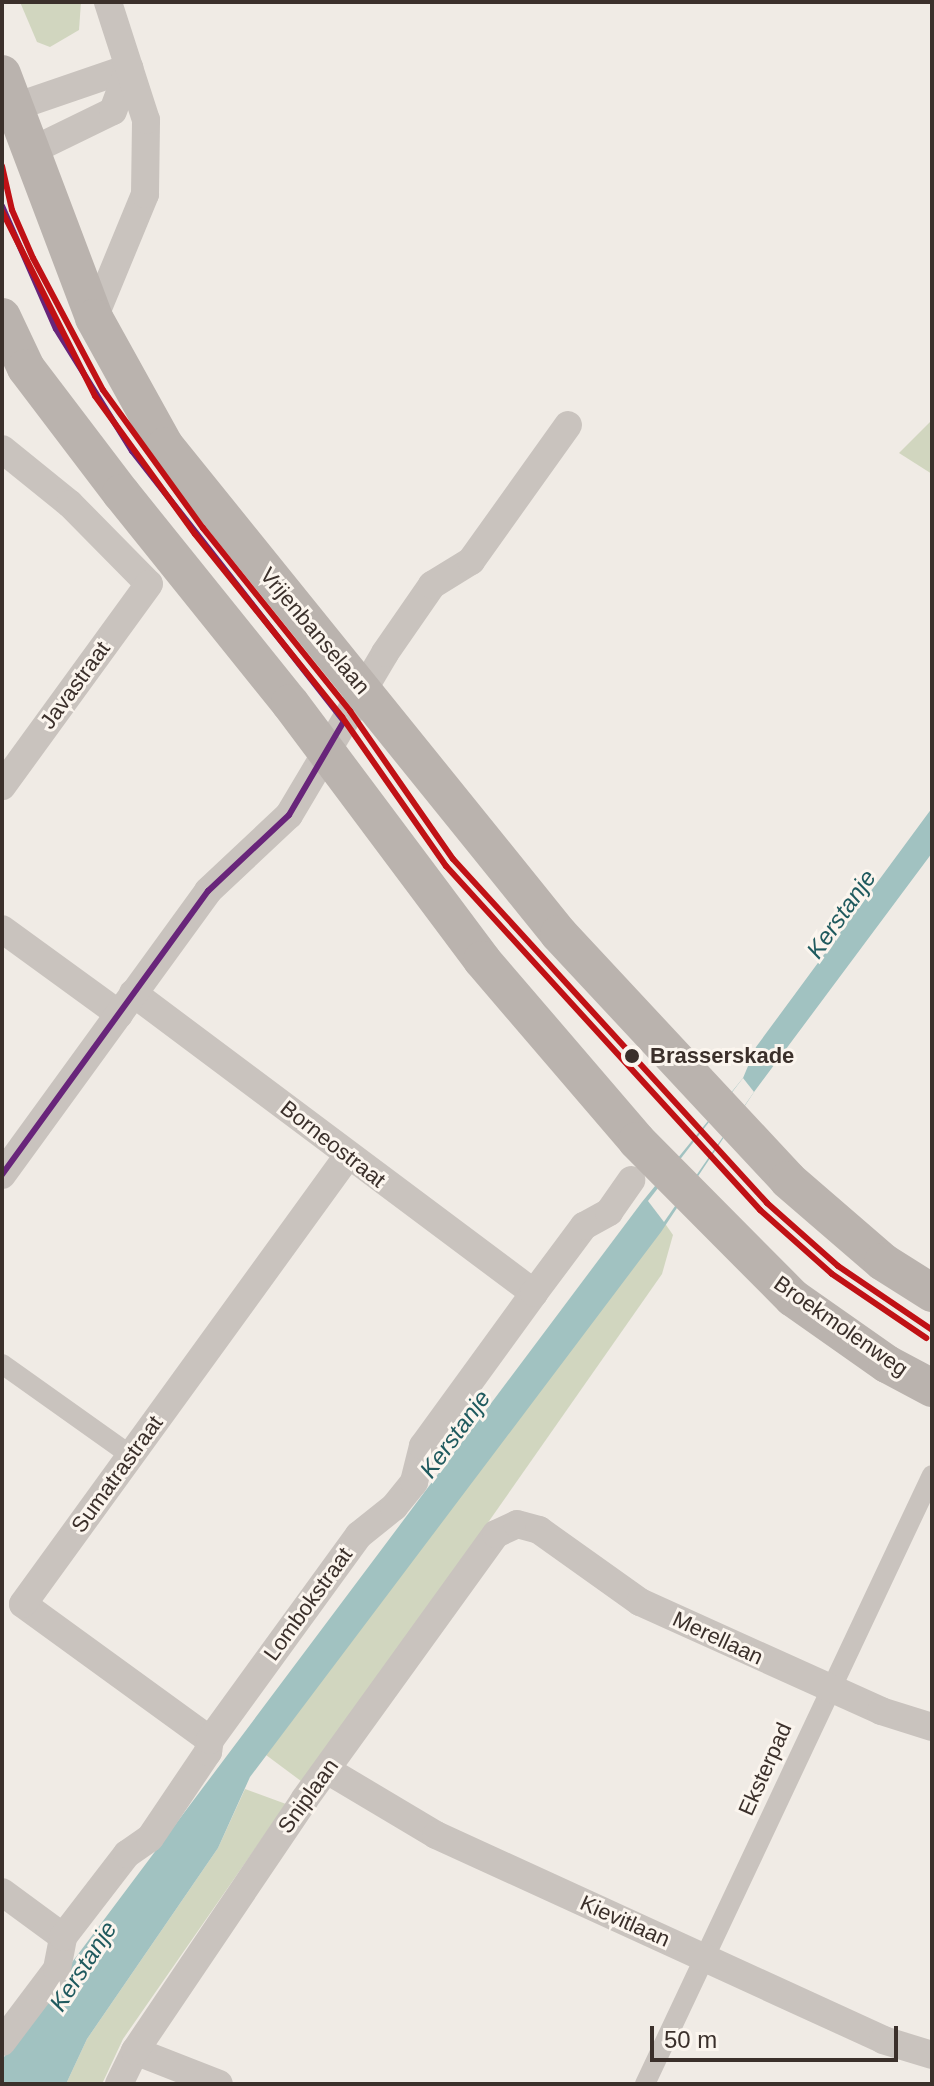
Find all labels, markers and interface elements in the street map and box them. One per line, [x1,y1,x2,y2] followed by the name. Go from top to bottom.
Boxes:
[254,562,376,700] street label: Vrijenbanselaan
[34,636,116,734] street label: Javastraat
[800,864,882,964] water label: Kerstanje
[650,1043,794,1069] place label: Brasserskade
[621,1045,643,1067] marker: Brasserskade
[275,1095,391,1193] street label: Borneostraat
[769,1270,913,1382] street label: Broekmolenweg
[414,1385,496,1483] water label: Kerstanje
[66,1410,168,1538] street label: Sumatrastraat
[258,1542,358,1666] street label: Lombokstraat
[669,1606,767,1670] street label: Merellaan
[733,1718,797,1820] street label: Eksterpad
[272,1754,344,1838] street label: Sniplaan
[576,1890,674,1952] street label: Kievitlaan
[43,1916,123,2016] water label: Kerstanje
[654,2010,902,2060] scale bar
[664,2026,717,2053] text: 50 m

